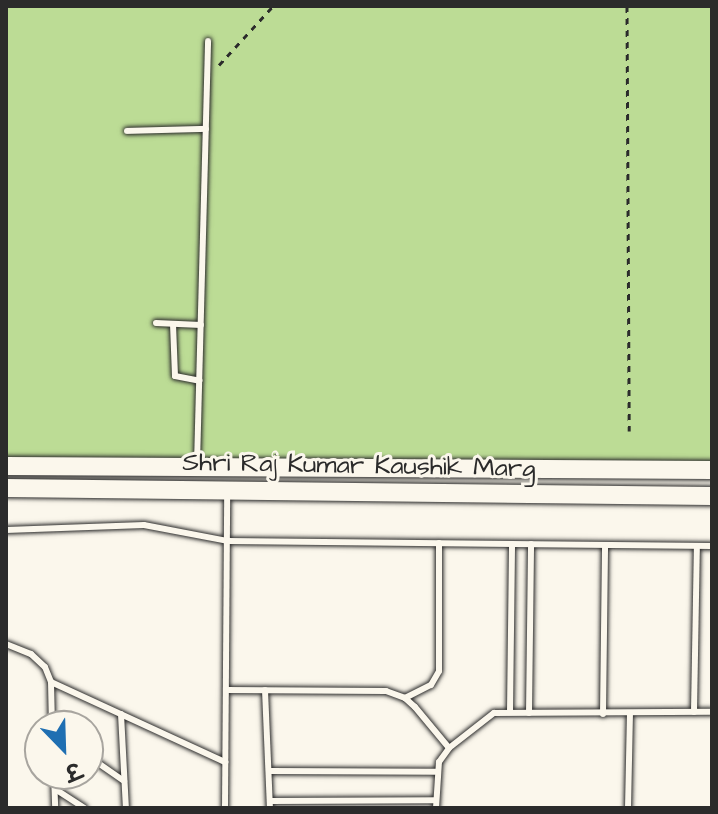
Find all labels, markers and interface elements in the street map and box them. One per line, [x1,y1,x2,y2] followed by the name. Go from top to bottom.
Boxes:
[182,447,536,485] street label: Shri Raj Kumar Kaushik Marg
[24,710,104,790] north arrow
[60,754,86,788] text: उ

